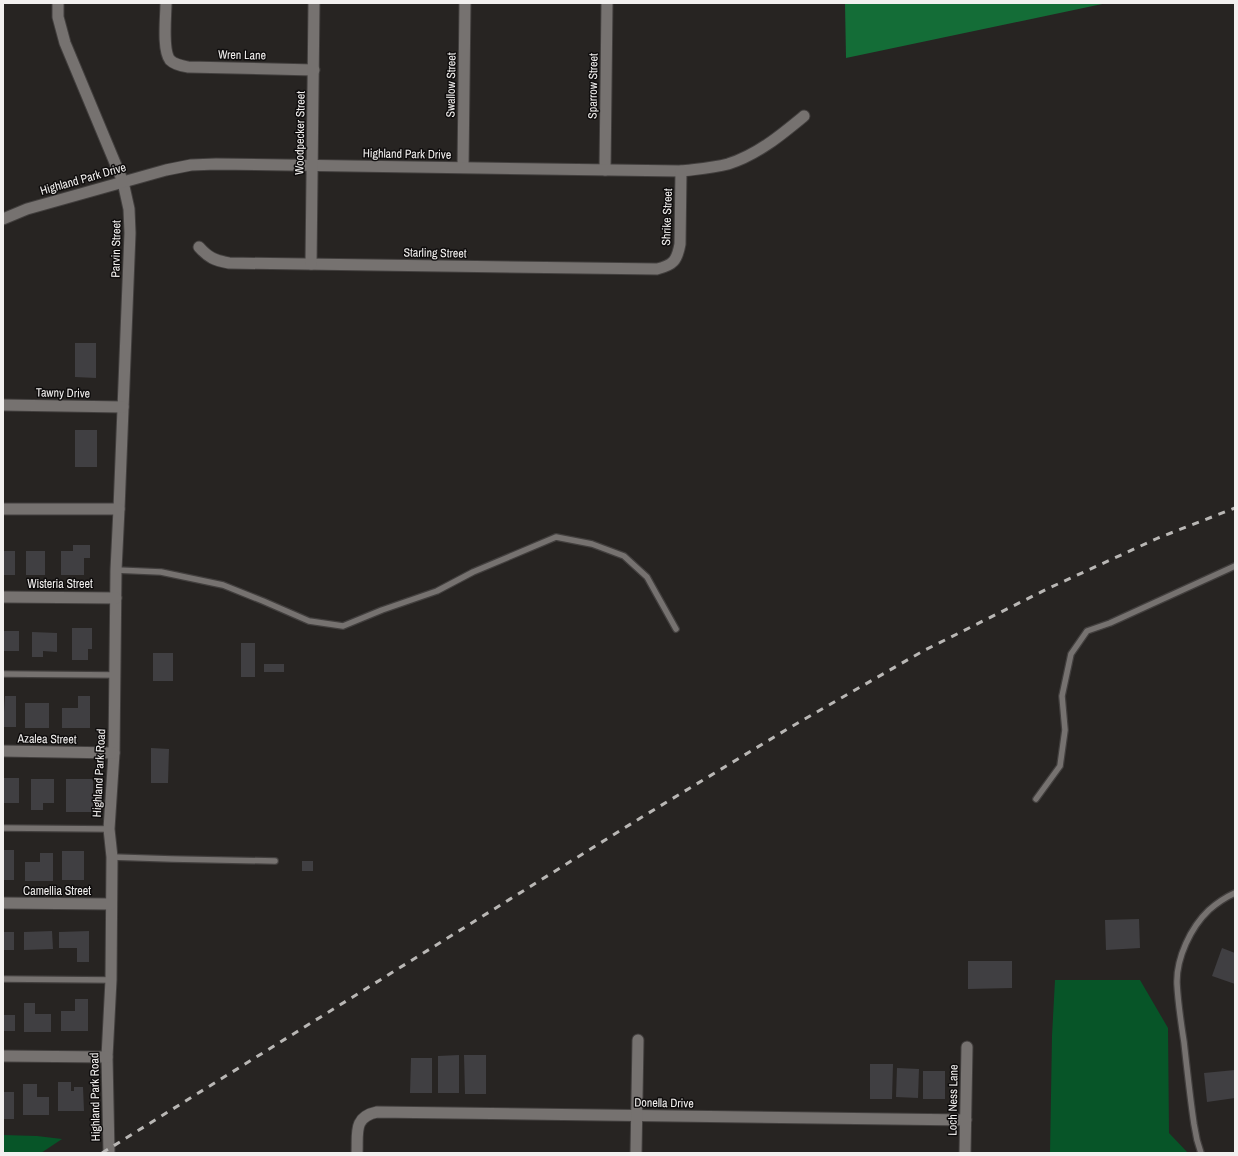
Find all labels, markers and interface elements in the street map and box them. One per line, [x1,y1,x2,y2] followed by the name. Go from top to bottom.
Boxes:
[218,47,266,63] street label: Wren Lane
[442,52,460,118] street label: Swallow Street
[584,53,602,119] street label: Sparrow Street
[291,91,309,175] street label: Woodpecker Street
[363,145,451,163] street label: Highland Park Drive
[38,159,128,199] street label: Highland Park Drive
[658,188,676,246] street label: Shrike Street
[108,220,125,278] street label: Parvin Street
[403,244,467,262] street label: Starling Street
[36,385,90,401] street label: Tawny Drive
[27,576,93,592] street label: Wisteria Street
[89,728,109,818] street label: Highland Park Road
[16,730,77,748] street label: Azalea Street
[23,883,91,899] street label: Camellia Street
[86,1053,104,1141] street label: Highland Park Road
[944,1064,962,1136] street label: Loch Ness Lane
[634,1094,694,1112] street label: Donella Drive

